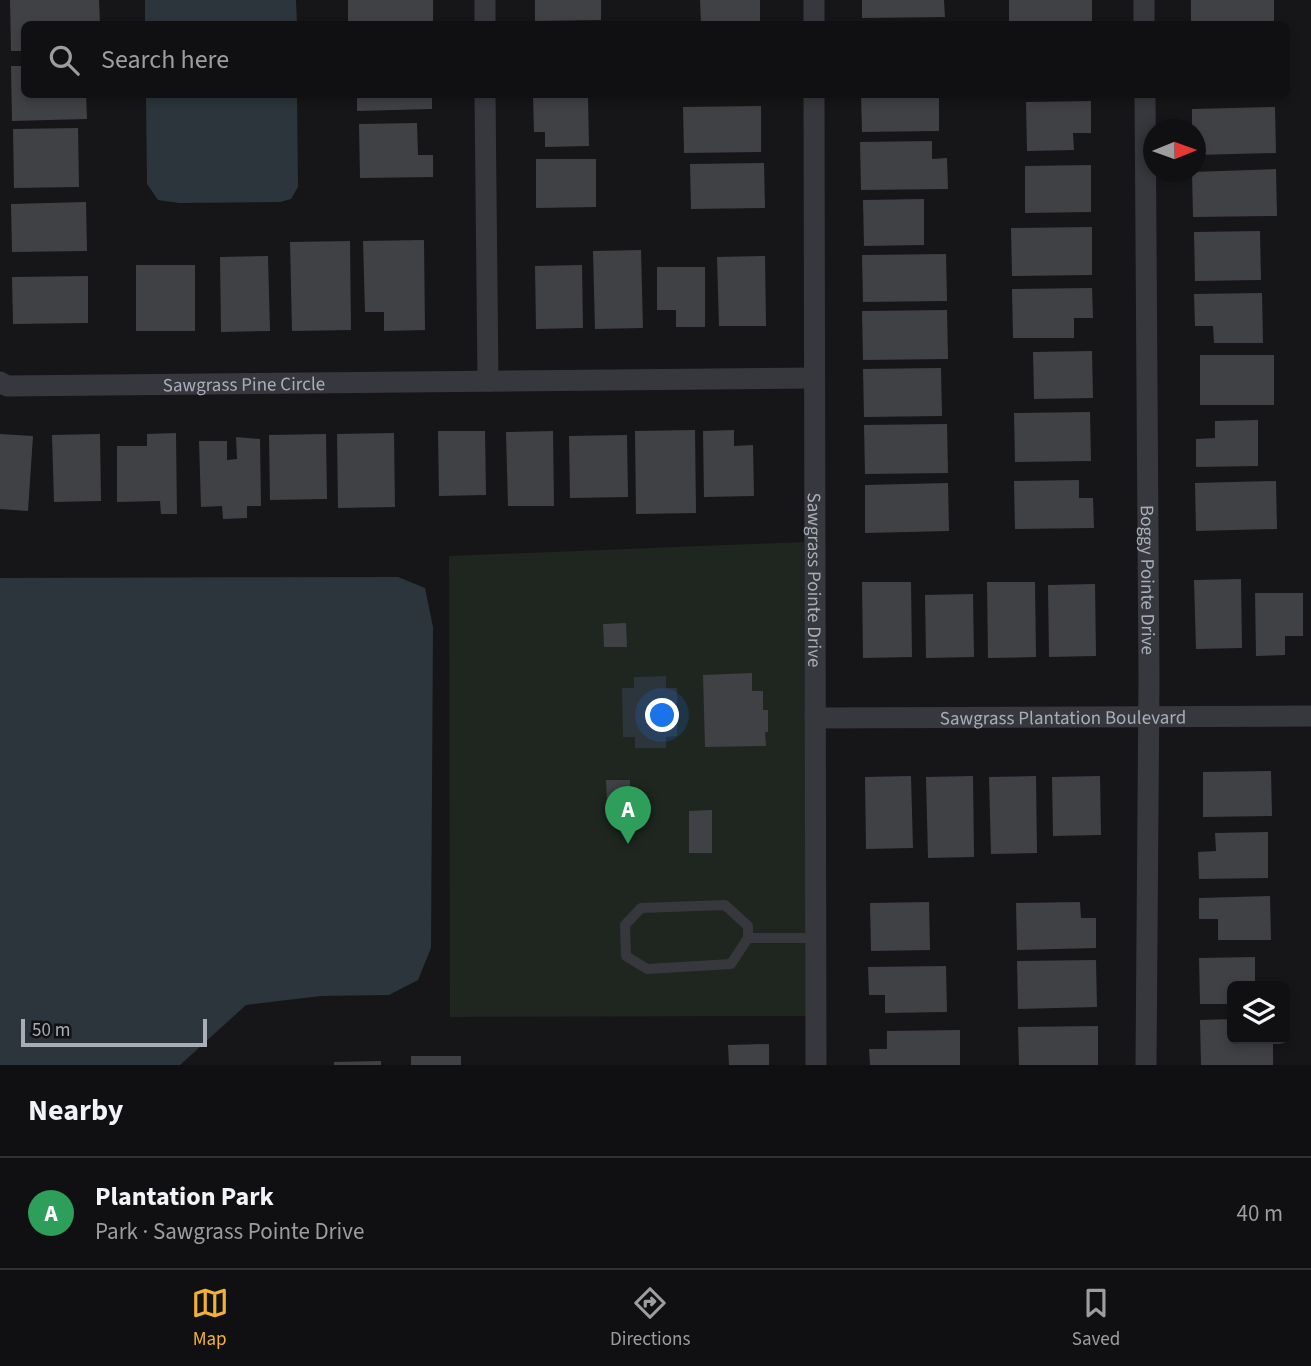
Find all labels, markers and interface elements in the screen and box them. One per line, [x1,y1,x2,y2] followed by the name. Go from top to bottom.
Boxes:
[21,21,1290,98] search box
[45,41,83,79] icon: search
[101,41,229,78] text: Search here
[1143,119,1206,182] north arrow
[163,371,325,399] street label: Sawgrass Pine Circle
[800,493,827,667] street label: Sawgrass Pointe Drive
[1133,505,1161,655] street label: Boggy Pointe Drive
[645,698,679,732] your location
[940,705,1186,732] street label: Sawgrass Plantation Boulevard
[605,786,651,844] pin: A
[1227,981,1290,1044] map controls
[1227,981,1290,1044] button: layers
[21,1016,206,1048] scale bar
[32,1017,70,1044] text: 50 m
[28,1089,123,1132] text: Nearby
[95,1178,274,1215] text: Plantation Park
[44,1197,58,1230] text: A
[1236,1197,1283,1230] text: 40 m
[95,1215,364,1248] text: Park · Sawgrass Pointe Drive
[191,1284,229,1353] tab: Map
[610,1284,690,1353] tab: Directions
[1072,1284,1120,1353] tab: Saved

